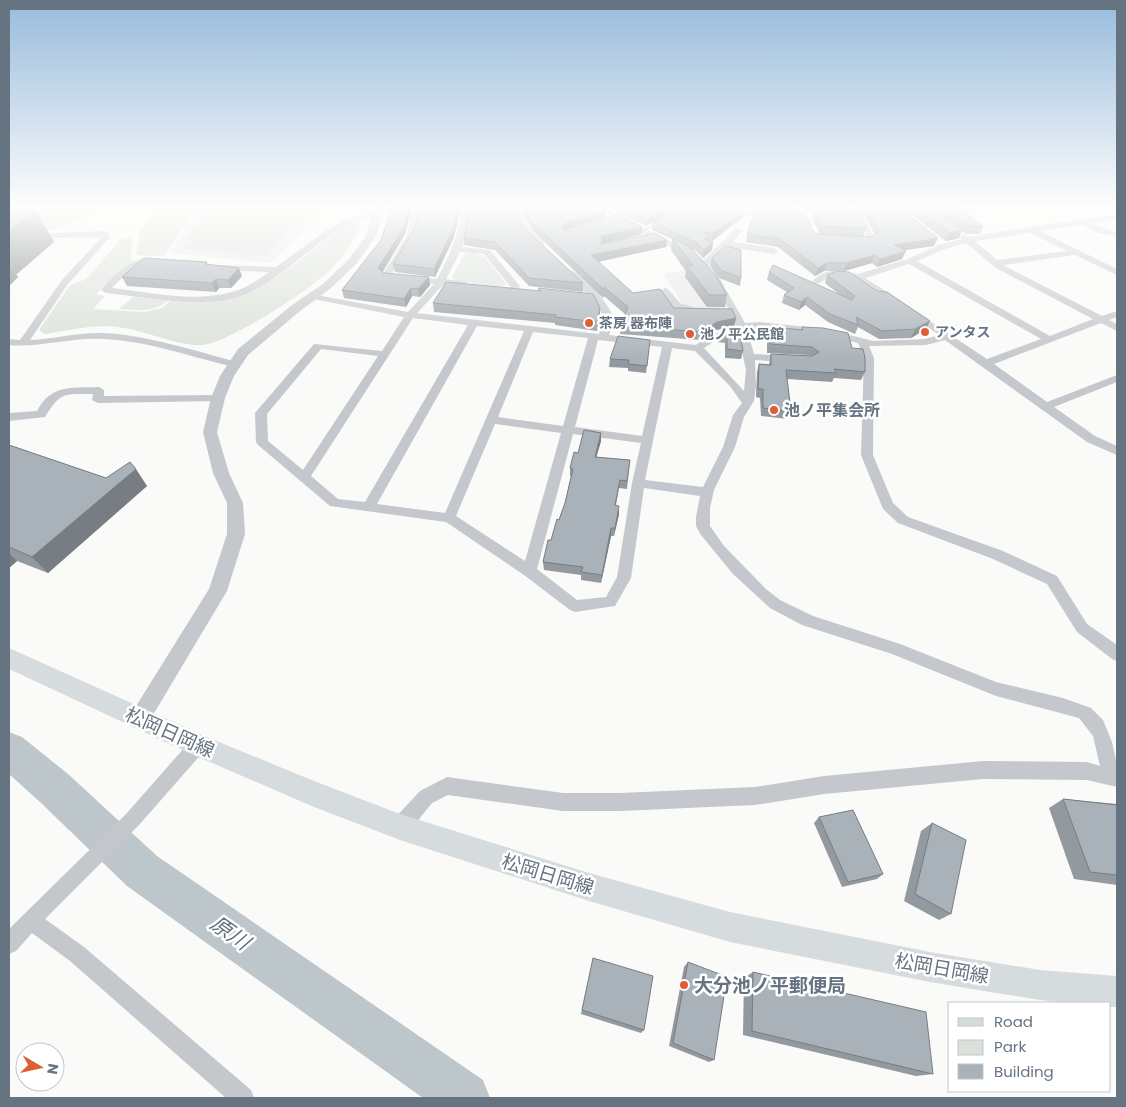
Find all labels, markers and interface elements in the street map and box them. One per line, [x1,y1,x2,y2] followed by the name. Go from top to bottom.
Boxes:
[599,313,672,333] place label: 茶房 器布陣
[583,317,595,329] marker: 茶房 器布陣
[935,322,990,342] place label: アンタス
[700,324,784,344] place label: 池ノ平公民館
[919,326,931,338] marker: アンタス
[684,328,696,340] marker: 池ノ平公民館
[784,399,880,422] place label: 池ノ平集会所
[768,404,780,416] marker: 池ノ平集会所
[121,701,219,764] street label: 松岡日岡線
[498,848,597,901] street label: 松岡日岡線
[205,909,257,958] water label: 原川
[893,947,991,990] street label: 松岡日岡線
[694,972,846,999] place label: 大分池ノ平郵便局
[678,979,690,991] marker: 大分池ノ平郵便局
[948,1002,1111,1092] legend
[994,1011,1033,1032] text: Road
[994,1036,1026,1057] text: Park
[15,1042,65,1092] north arrow
[994,1061,1054,1082] text: Building
[42,1062,64,1076] text: N

